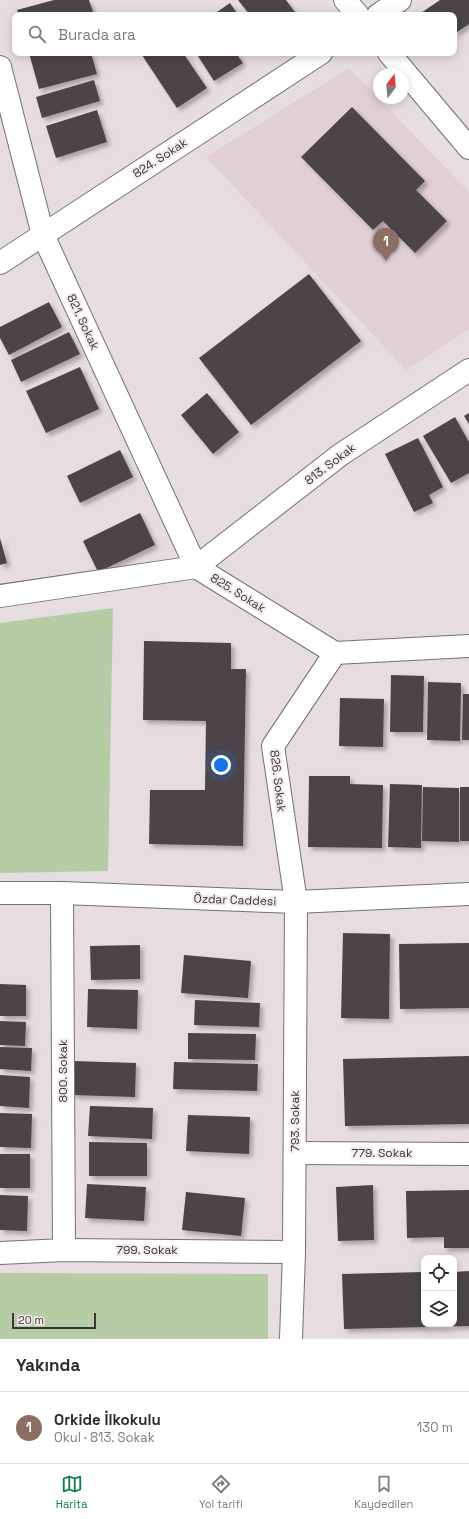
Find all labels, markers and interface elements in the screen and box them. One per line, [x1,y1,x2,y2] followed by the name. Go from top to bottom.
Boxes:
[12,12,457,56] search box
[26,23,48,45] icon: search
[58,25,136,44] text: Burada ara
[373,68,409,104] north arrow
[130,134,191,182] street label: 824. Sokak
[373,228,399,261] pin: 1
[63,291,103,353] street label: 821. Sokak
[301,439,359,488] street label: 813. Sokak
[207,570,269,617] street label: 825. Sokak
[266,749,290,813] street label: 826. Sokak
[211,755,231,775] your location
[193,891,277,909] street label: Özdar Caddesi
[55,1039,71,1102] street label: 800. Sokak
[287,1090,303,1152] street label: 793. Sokak
[352,1145,413,1161] street label: 779. Sokak
[116,1242,178,1258] street label: 799. Sokak
[421,1255,457,1327] map controls
[421,1255,457,1291] button: locate
[421,1291,457,1327] button: layers
[12,1311,96,1330] scale bar
[18,1313,44,1327] text: 20 m
[16,1354,80,1376] text: Yakında
[54,1410,161,1429] text: Orkide İlkokulu
[26,1419,32,1436] text: 1
[417,1419,453,1436] text: 130 m
[54,1429,155,1446] text: Okul · 813. Sokak
[56,1473,87,1511] tab: Harita
[199,1473,243,1511] tab: Yol tarifi
[354,1473,413,1511] tab: Kaydedilen

